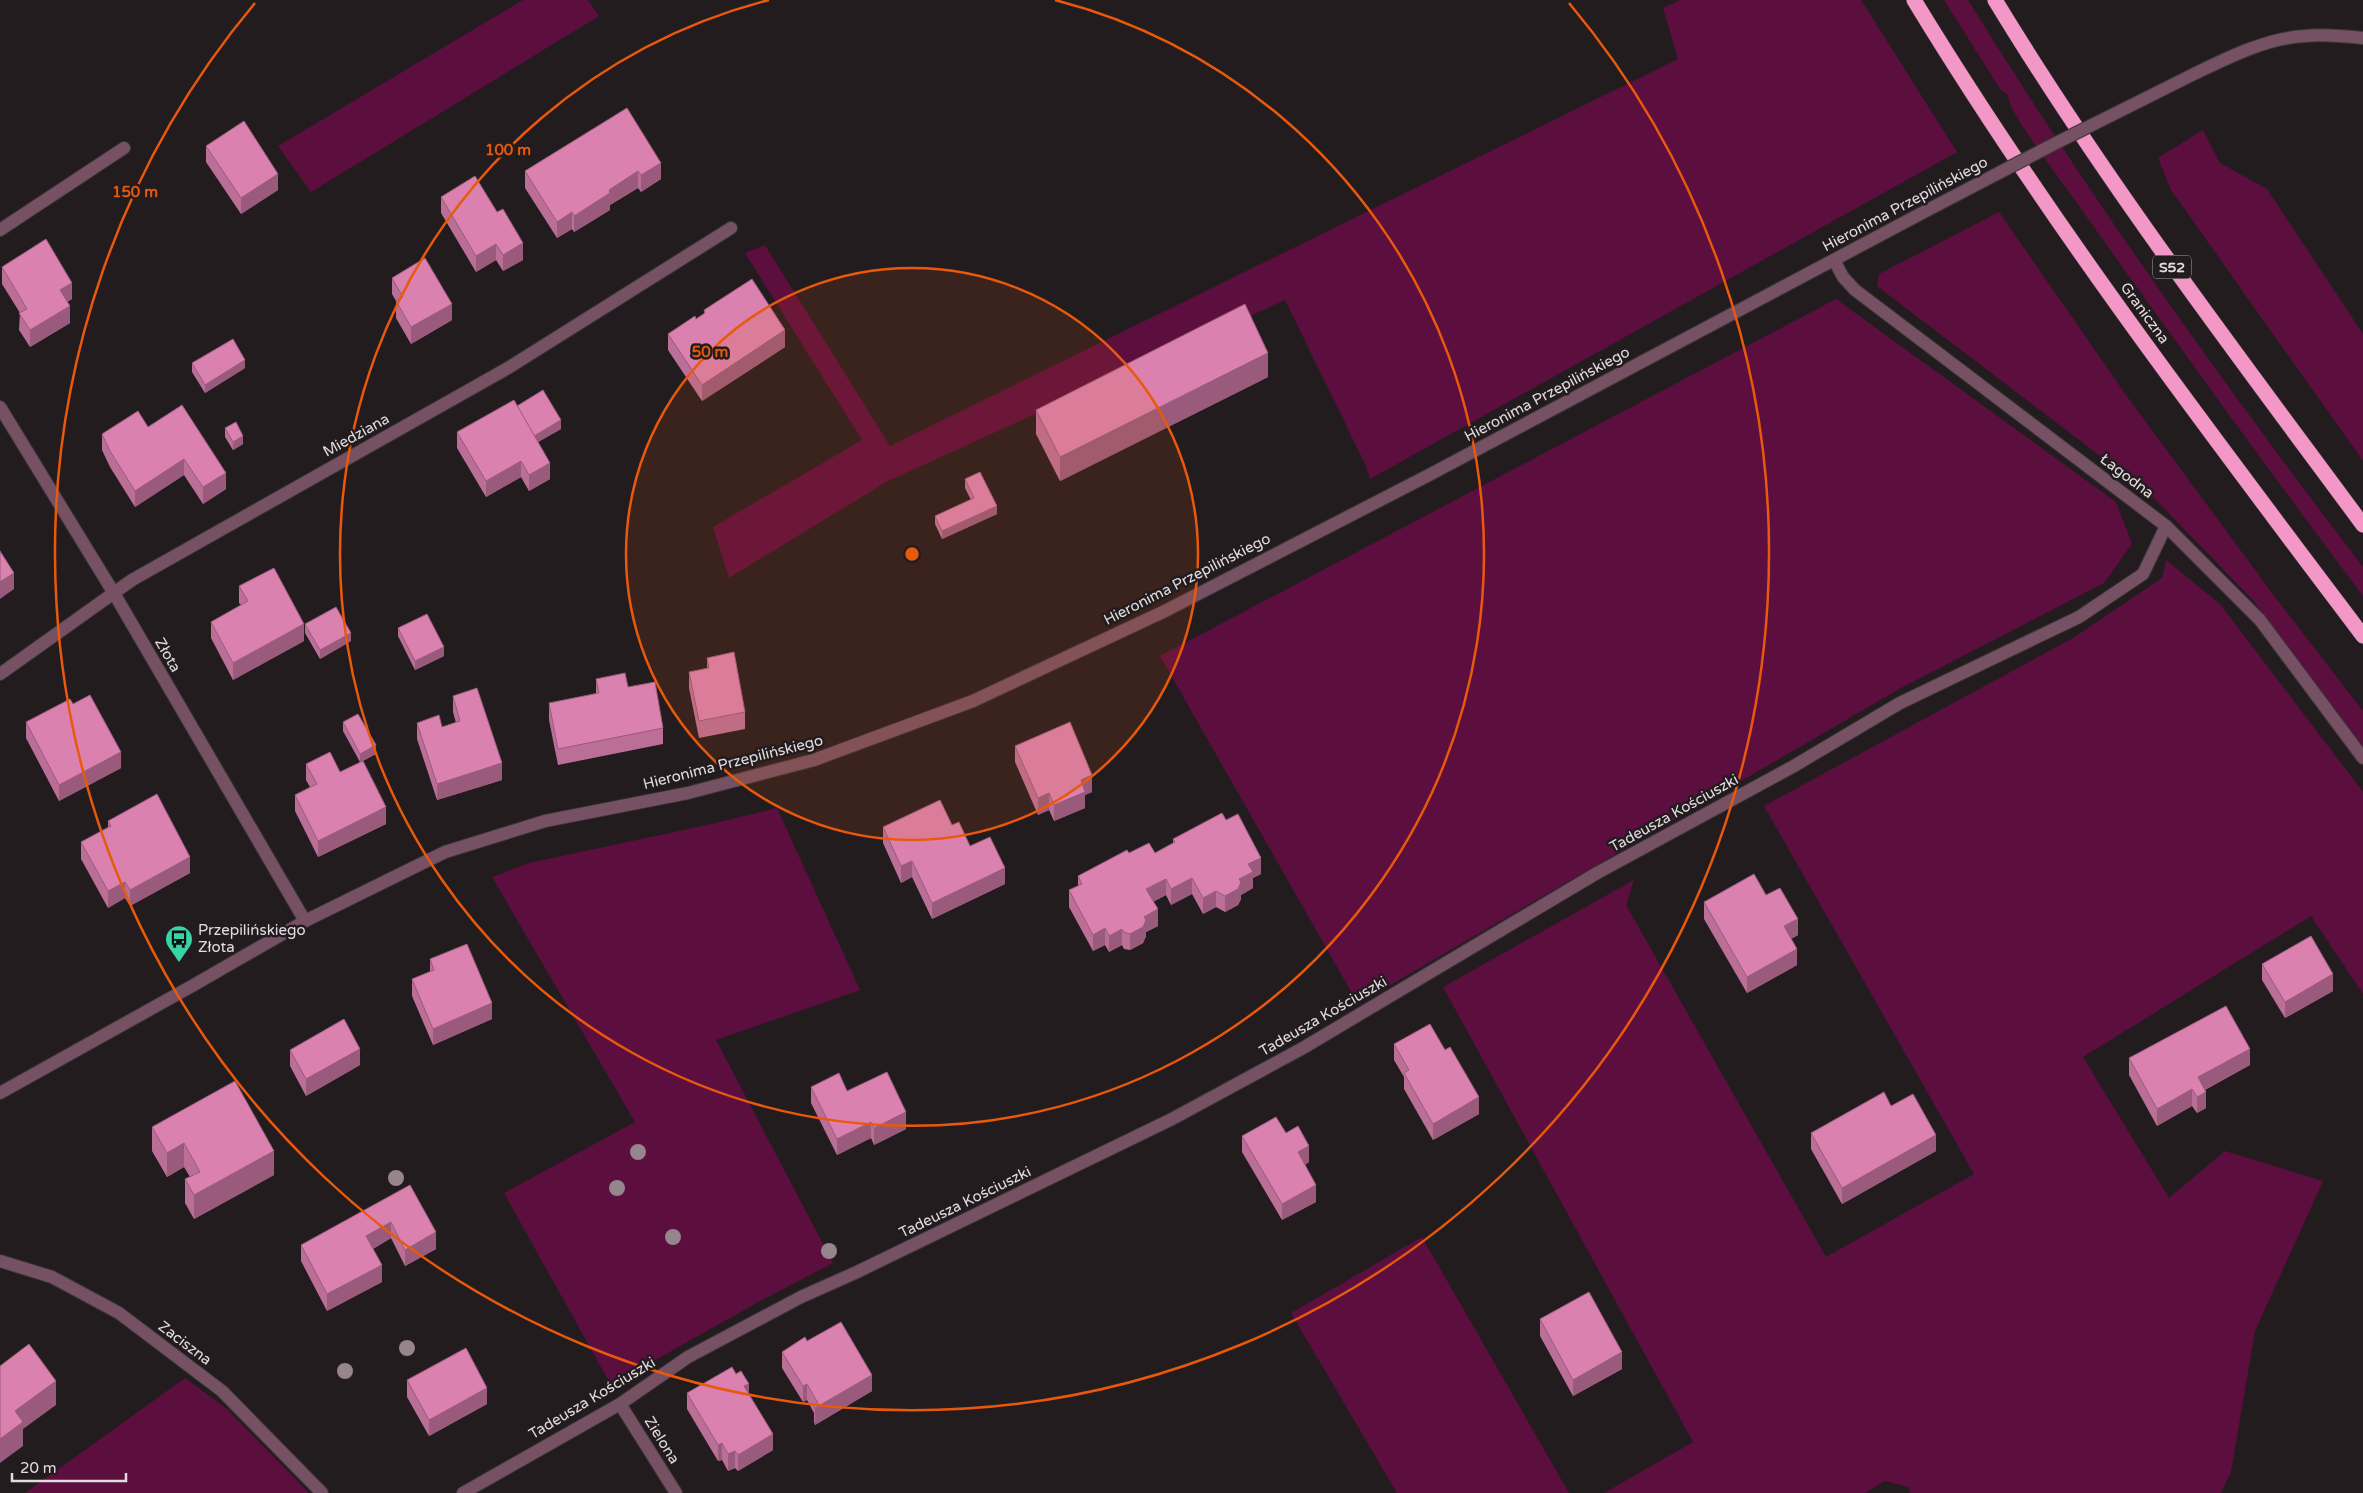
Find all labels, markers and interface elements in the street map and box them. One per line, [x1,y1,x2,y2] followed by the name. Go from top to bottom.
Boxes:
[485,141,531,159] text: 100 m
[1819,153,1991,255] street label: Hieronima Przepilińskiego
[112,183,158,201] text: 150 m
[2153,256,2191,278] road number: S52
[2117,279,2173,347] street label: Graniczna
[692,343,728,361] text: 50 m
[1461,343,1633,445] street label: Hieronima Przepilińskiego
[320,409,392,461] street label: Miedziana
[2097,450,2157,502] street label: Łagodna
[1101,529,1273,629] street label: Hieronima Przepilińskiego
[903,545,921,563] centre of rings
[151,635,185,675] street label: Złota
[641,731,825,793] street label: Hieronima Przepilińskiego
[1607,770,1741,856] street label: Tadeusza Kościuszki
[198,921,306,956] place label: Przepilińskiego Złota
[164,924,194,963] bus stop icon: Przepilińskiego Złota
[1256,972,1390,1060] street label: Tadeusza Kościuszki
[896,1162,1034,1242] street label: Tadeusza Kościuszki
[155,1317,215,1369] street label: Zaciszna
[526,1353,658,1443] street label: Tadeusza Kościuszki
[641,1413,683,1467] street label: Zielona
[12,1450,126,1482] scale bar
[20,1459,57,1477] text: 20 m

